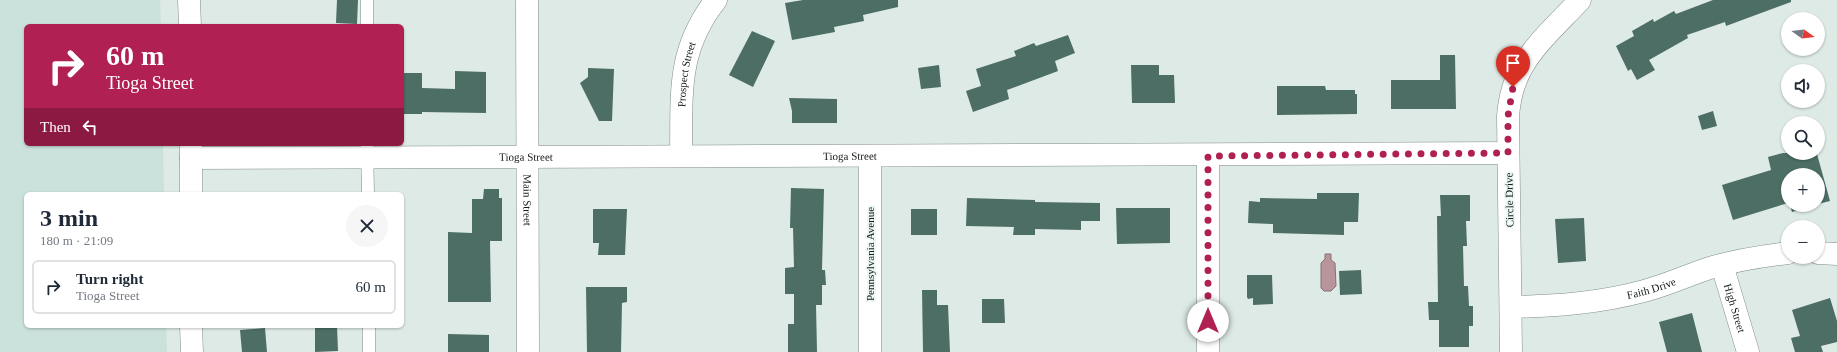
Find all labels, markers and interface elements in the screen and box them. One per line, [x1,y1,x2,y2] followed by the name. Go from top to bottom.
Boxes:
[1781,12,1825,56] north arrow
[1781,12,1825,264] map controls
[40,40,92,92] icon: right
[106,40,164,71] text: 60 m
[675,40,698,107] street label: Prospect Street
[1496,46,1530,87] pin
[1502,52,1524,74] icon: arrive
[1781,64,1825,108] button: sound
[106,73,194,93] text: Tioga Street
[79,116,101,138] icon: left
[1781,116,1825,160] button: search
[40,119,71,135] text: Then
[823,150,877,162] street label: Tioga Street
[499,151,553,163] street label: Tioga Street
[1781,168,1825,212] button: +
[1503,172,1515,227] street label: Circle Drive
[521,174,534,226] street label: Main Street
[40,205,98,231] text: 3 min
[346,205,388,247] button: close
[864,207,876,301] street label: Pennsylvania Avenue
[1781,220,1825,264] button: −
[40,233,113,248] text: 180 m · 21:09
[76,271,143,287] text: Turn right
[1626,275,1678,301] street label: Faith Drive
[42,276,64,298] icon: right
[356,279,386,295] text: 60 m
[1722,282,1748,334] street label: High Street
[76,288,139,303] text: Tioga Street
[1187,300,1229,342] position arrow

